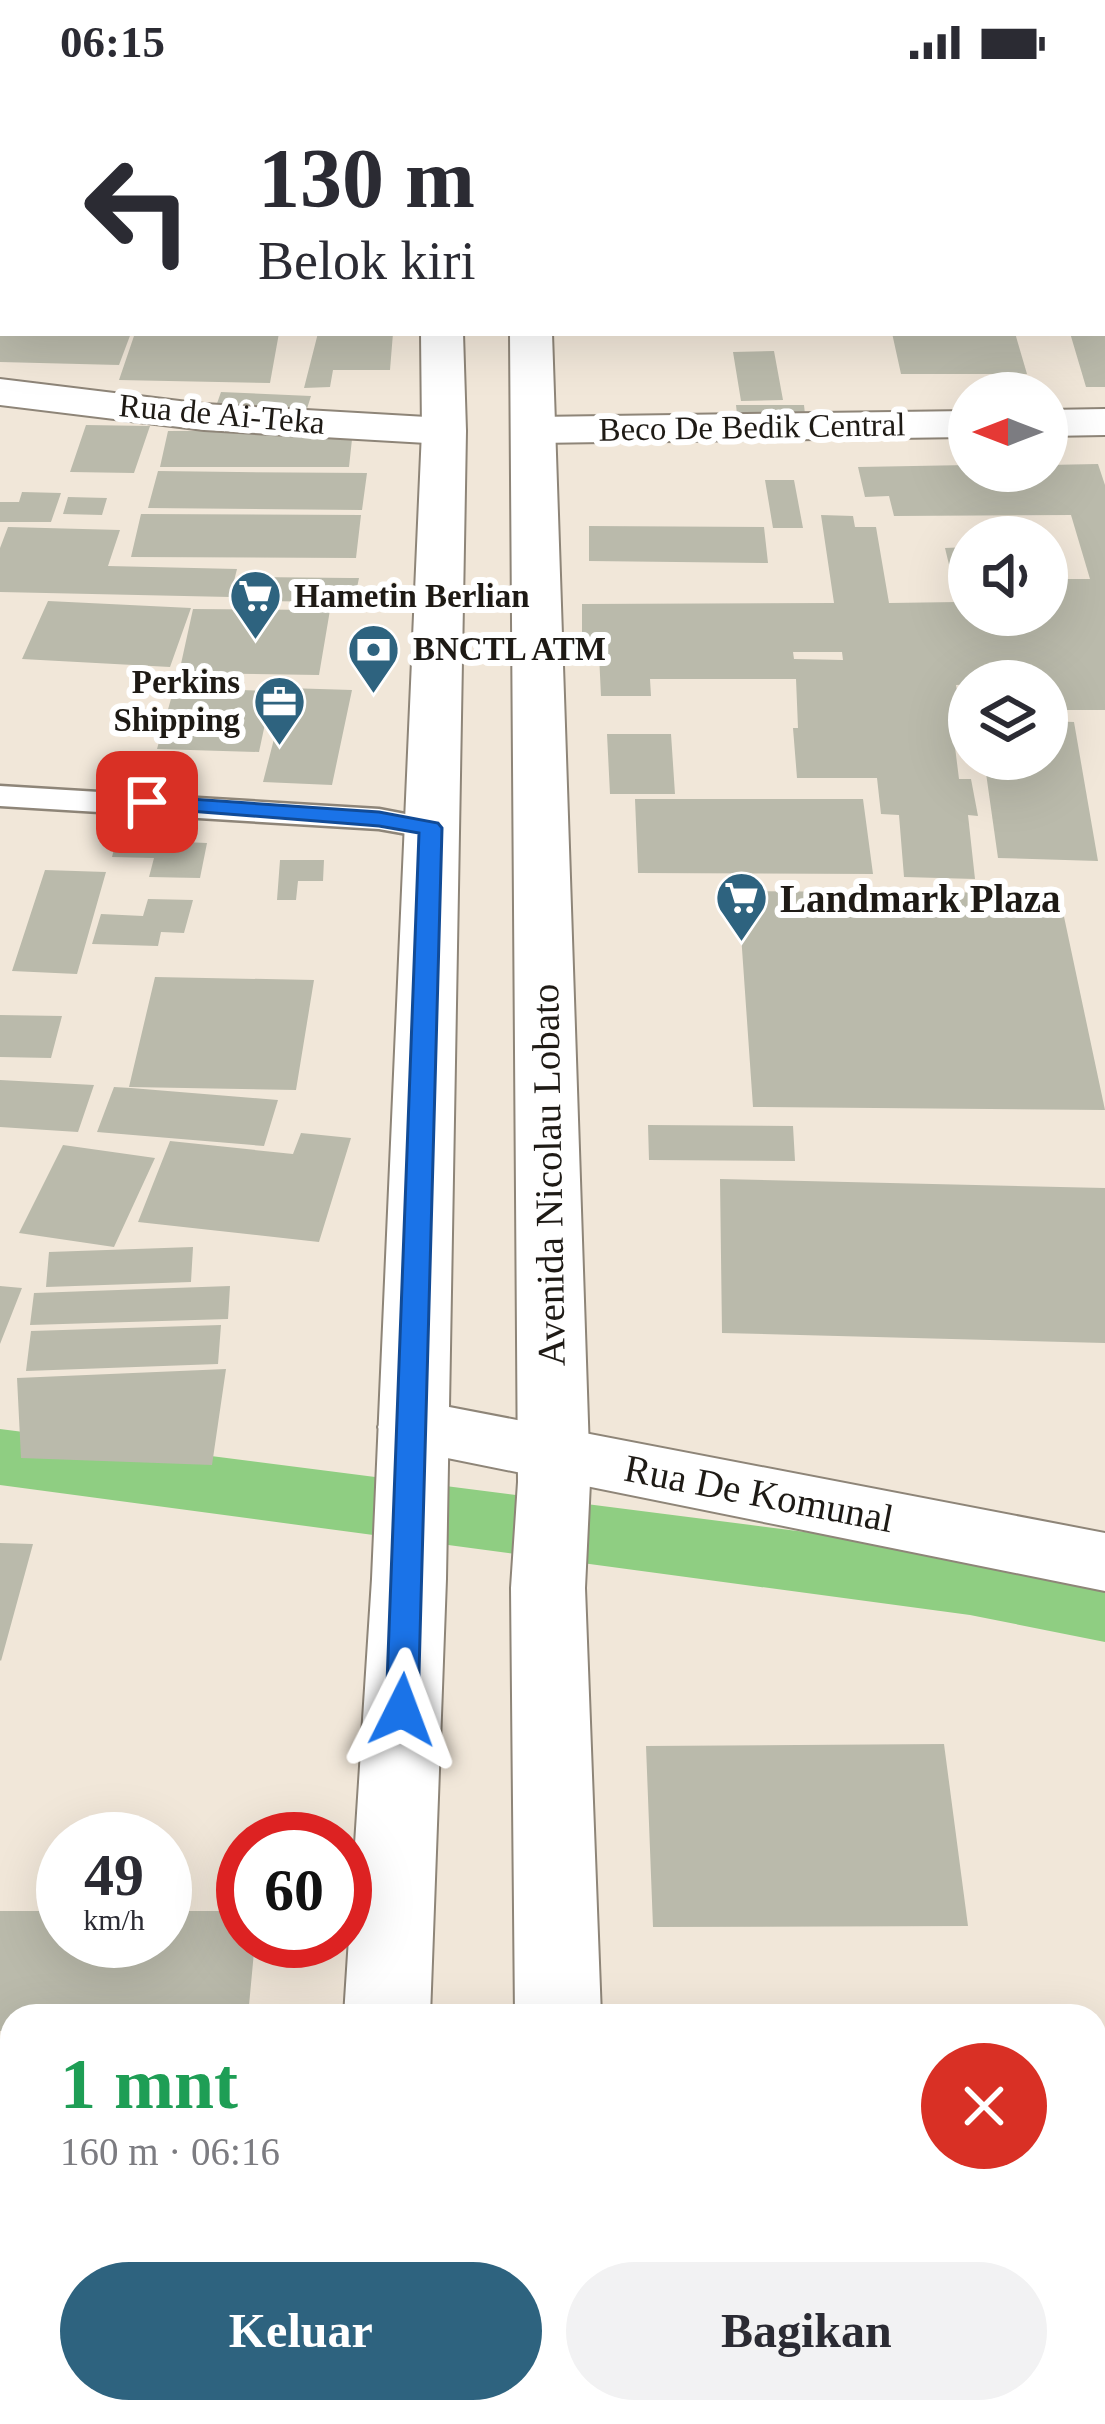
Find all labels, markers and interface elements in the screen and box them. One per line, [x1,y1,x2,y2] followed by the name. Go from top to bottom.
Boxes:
[60,17,165,67] text: 06:15
[60,132,216,288] icon: left
[258,132,475,225] text: 130 m
[258,231,475,291] text: Belok kiri
[948,372,1068,492] north arrow
[948,372,1068,780] map controls
[118,387,327,441] street label: Rua de Ai-Teka
[598,406,906,448] street label: Beco De Bedik Central
[948,516,1068,636] button: sound
[227,568,283,642] supermarket icon: Hametin Berlian
[294,578,530,614] place label: Hametin Berlian
[346,621,402,695] bank icon: BNCTL ATM
[413,631,606,667] place label: BNCTL ATM
[948,660,1068,780] button: layers
[113,664,240,738] place label: Perkins Shipping
[251,673,307,747] office icon: Perkins Shipping
[96,751,198,853] pin
[114,769,180,835] icon: arrive
[713,870,769,944] supermarket icon: Landmark Plaza
[780,877,1061,920] place label: Landmark Plaza
[523,983,573,1367] street label: Avenida Nicolau Lobato
[621,1446,897,1540] street label: Rua De Komunal
[339,1647,465,1773] position arrow
[216,1812,372,1968] speed limit sign: 60
[84,1842,144,1908] text: 49
[83,1903,145,1936] text: km/h
[921,2043,1047,2169] button: close
[60,2044,238,2124] text: 1 mnt
[60,2130,280,2173] text: 160 m · 06:16
[60,2262,542,2400] button: Keluar
[566,2262,1047,2400] button: Bagikan

